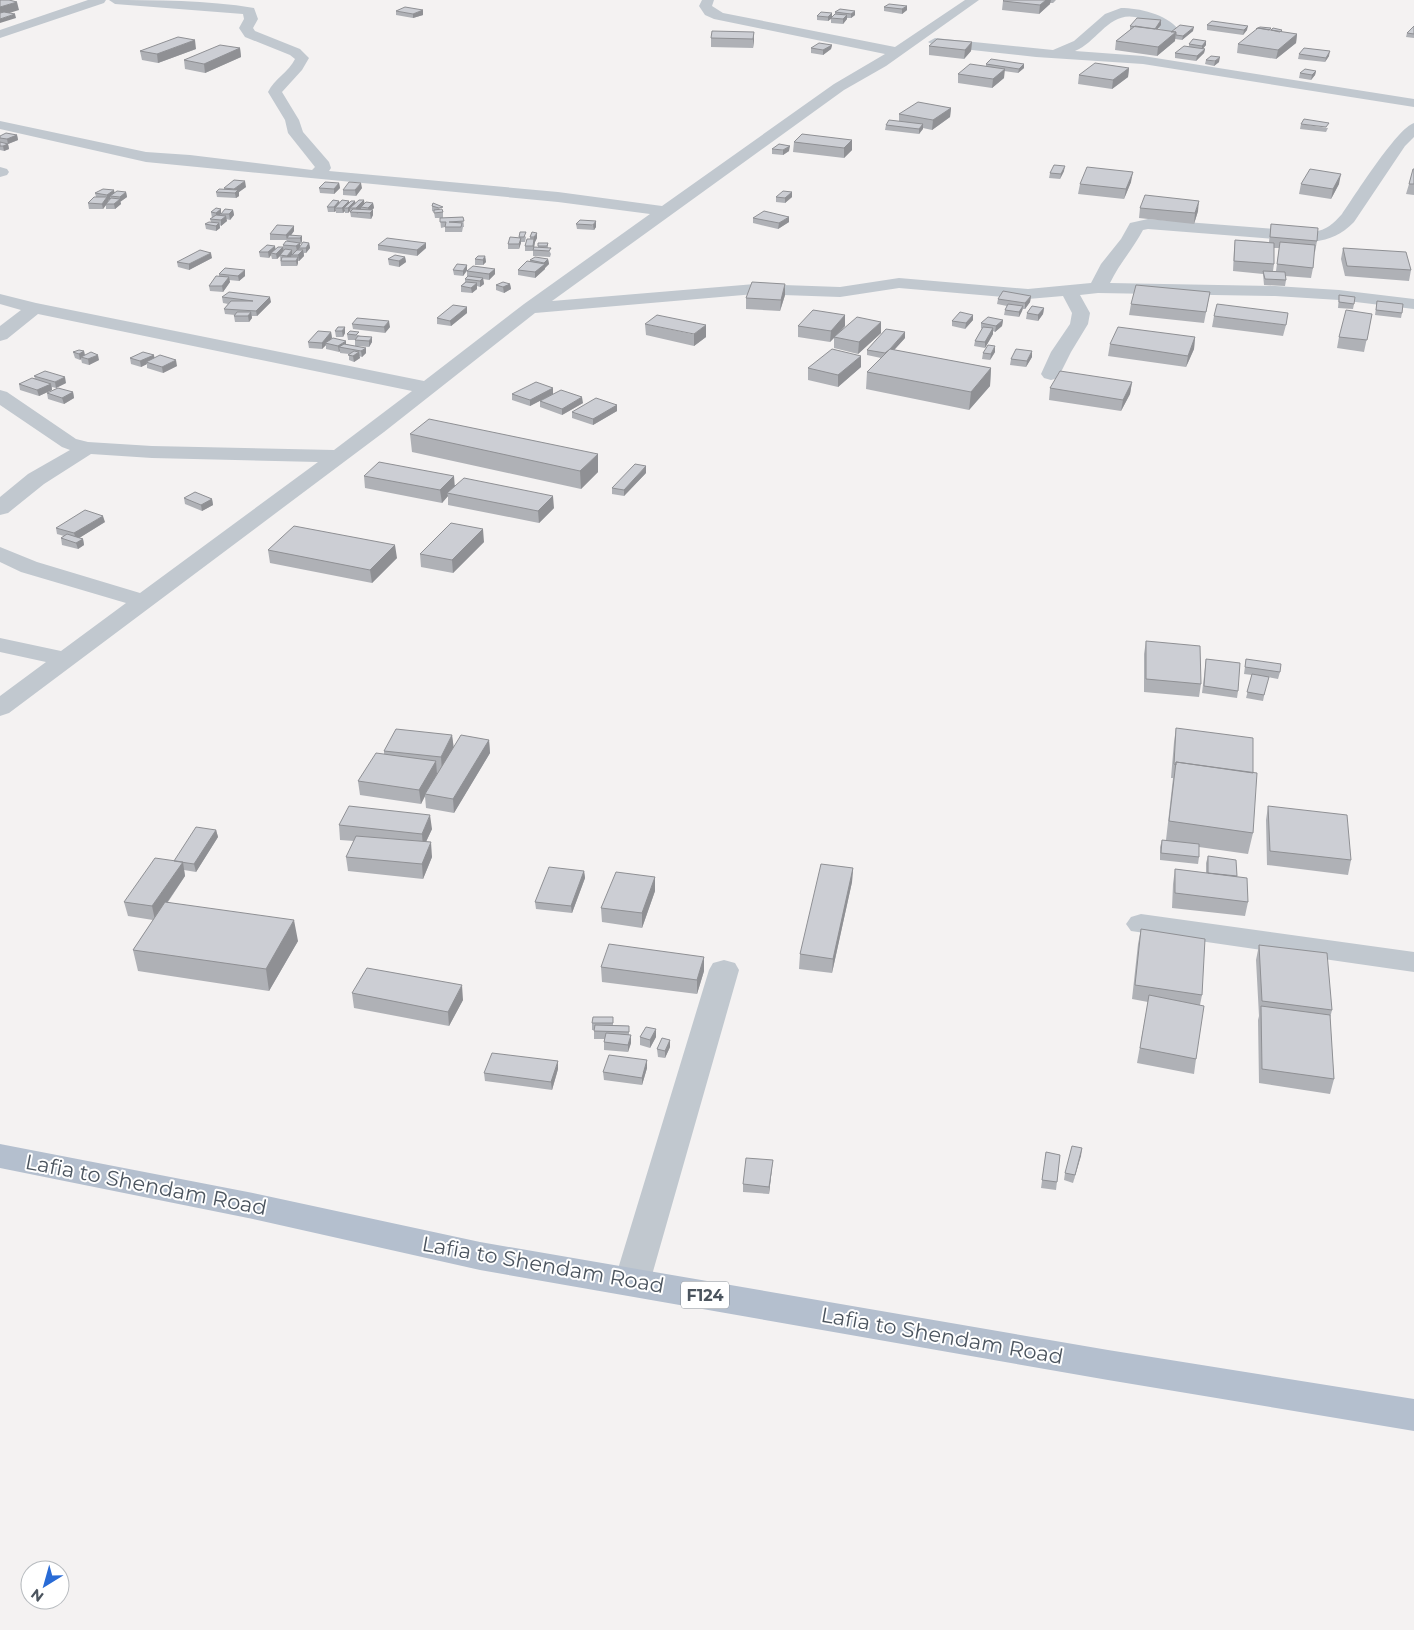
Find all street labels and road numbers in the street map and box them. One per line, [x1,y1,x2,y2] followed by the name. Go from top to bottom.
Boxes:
[23,1149,269,1220] street label: Lafia to Shendam Road
[420,1231,666,1298] street label: Lafia to Shendam Road
[681,1282,729,1308] road number: F124
[819,1302,1065,1369] street label: Lafia to Shendam Road

